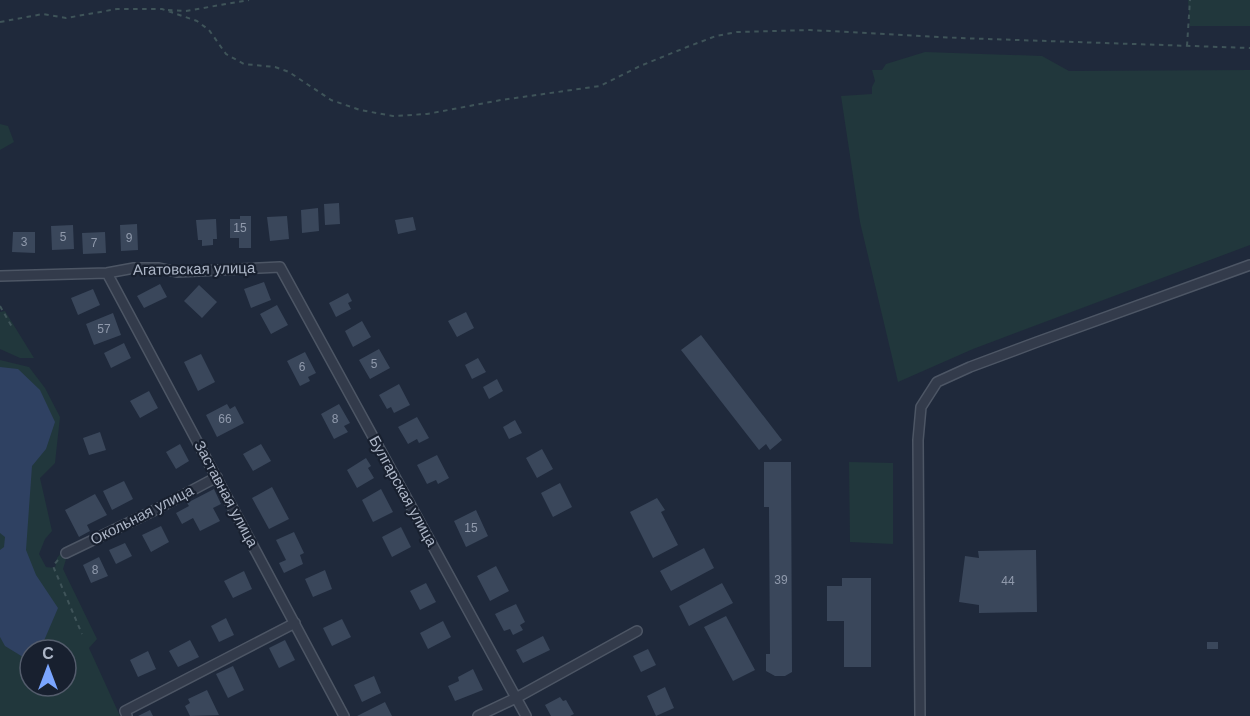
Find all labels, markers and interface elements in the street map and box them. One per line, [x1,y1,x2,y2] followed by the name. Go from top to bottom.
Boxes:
[233,221,247,235] house number: 15
[60,230,67,244] house number: 5
[126,231,133,245] house number: 9
[21,235,28,249] house number: 3
[91,236,98,250] house number: 7
[133,259,256,278] street label: Агатовская улица
[97,322,111,336] house number: 57
[371,357,378,371] house number: 5
[299,360,306,374] house number: 6
[218,412,232,426] house number: 66
[332,412,339,426] house number: 8
[366,433,441,549] street label: Булгарская улица
[191,438,262,550] street label: Заставная улица
[88,481,197,548] street label: Окольная улица
[464,521,478,535] house number: 15
[92,563,99,577] house number: 8
[774,573,788,587] house number: 39
[1001,574,1015,588] house number: 44
[18,638,78,698] north arrow
[42,645,54,662] text: С

